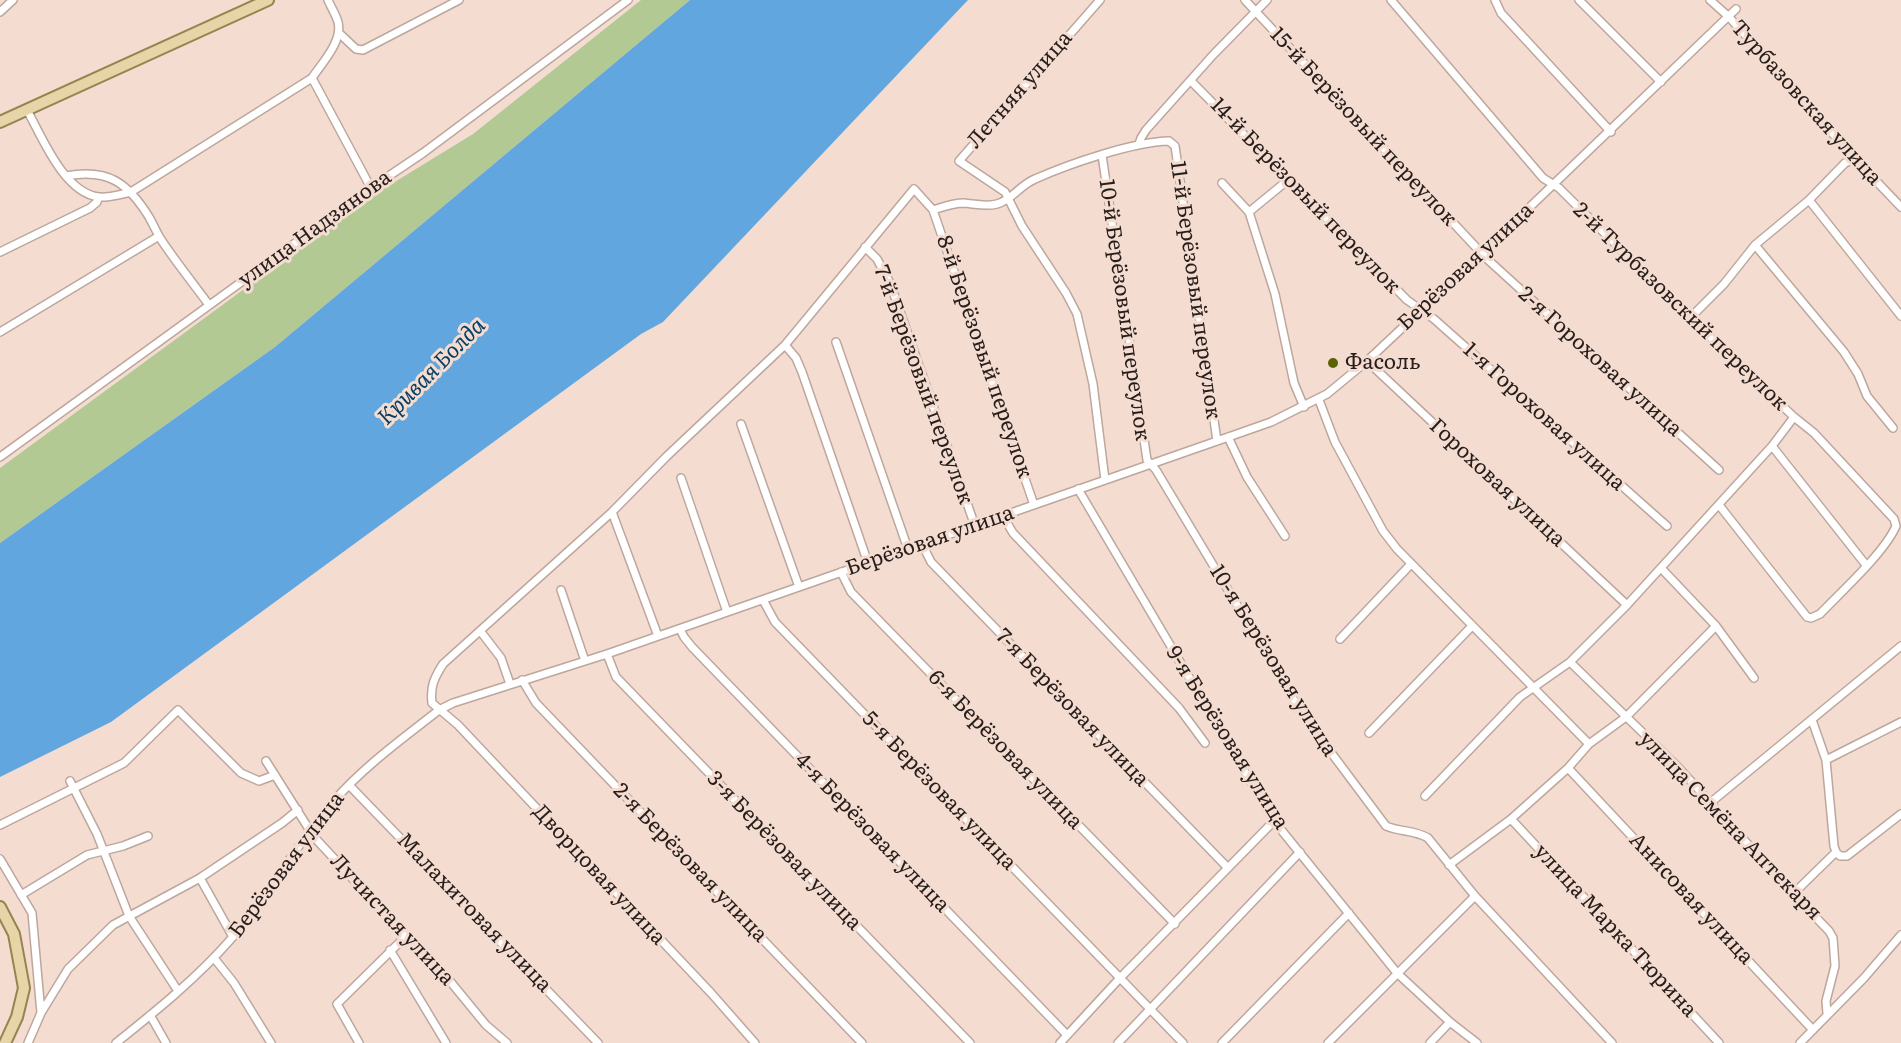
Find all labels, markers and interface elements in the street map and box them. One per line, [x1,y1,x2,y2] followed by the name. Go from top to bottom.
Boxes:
[1725,15,1887,191] street label: Турбазовская улица
[1264,22,1462,232] street label: 15-й Берёзовый переулок
[962,26,1078,154] street label: Летняя улица
[1205,93,1405,299] street label: 14-й Берёзовый переулок
[1164,159,1226,421] street label: 11-й Берёзовый переулок
[234,165,396,293] street label: улица Надзянова
[1093,178,1155,442] street label: 10-й Берёзовый переулок
[1393,198,1539,336] street label: Берёзовая улица
[1567,198,1793,416] street label: 2-й Турбазовский переулок
[931,232,1037,482] street label: 8-й Берёзовый переулок
[868,262,978,508] street label: 7-й Берёзовый переулок
[1513,282,1687,442] street label: 2-я Гороховая улица
[373,313,491,431] water label: Кривая Болда
[1458,338,1630,496] street label: 1-я Гороховая улица
[1345,350,1421,376] place label: Фасоль
[1326,356,1340,370] marker: Фасоль
[1424,414,1570,552] street label: Гороховая улица
[843,500,1017,582] street label: Берёзовая улица
[1204,561,1342,761] street label: 10-я Берёзовая улица
[990,624,1154,792] street label: 7-я Берёзовая улица
[1160,642,1294,834] street label: 9-я Берёзовая улица
[923,665,1087,835] street label: 6-я Берёзовая улица
[857,706,1021,876] street label: 5-я Берёзовая улица
[1633,726,1827,926] street label: улица Семёна Аптекаря
[789,748,955,918] street label: 4-я Берёзовая улица
[701,766,867,936] street label: 3-я Берёзовая улица
[608,778,772,948] street label: 2-я Берёзовая улица
[224,787,350,943] street label: Берёзовая улица
[527,800,671,950] street label: Дворцовая улица
[391,828,557,998] street label: Малахитовая улица
[1624,828,1758,970] street label: Анисовая улица
[1528,839,1702,1023] street label: улица Марка Тюрина
[325,849,459,991] street label: Лучистая улица

